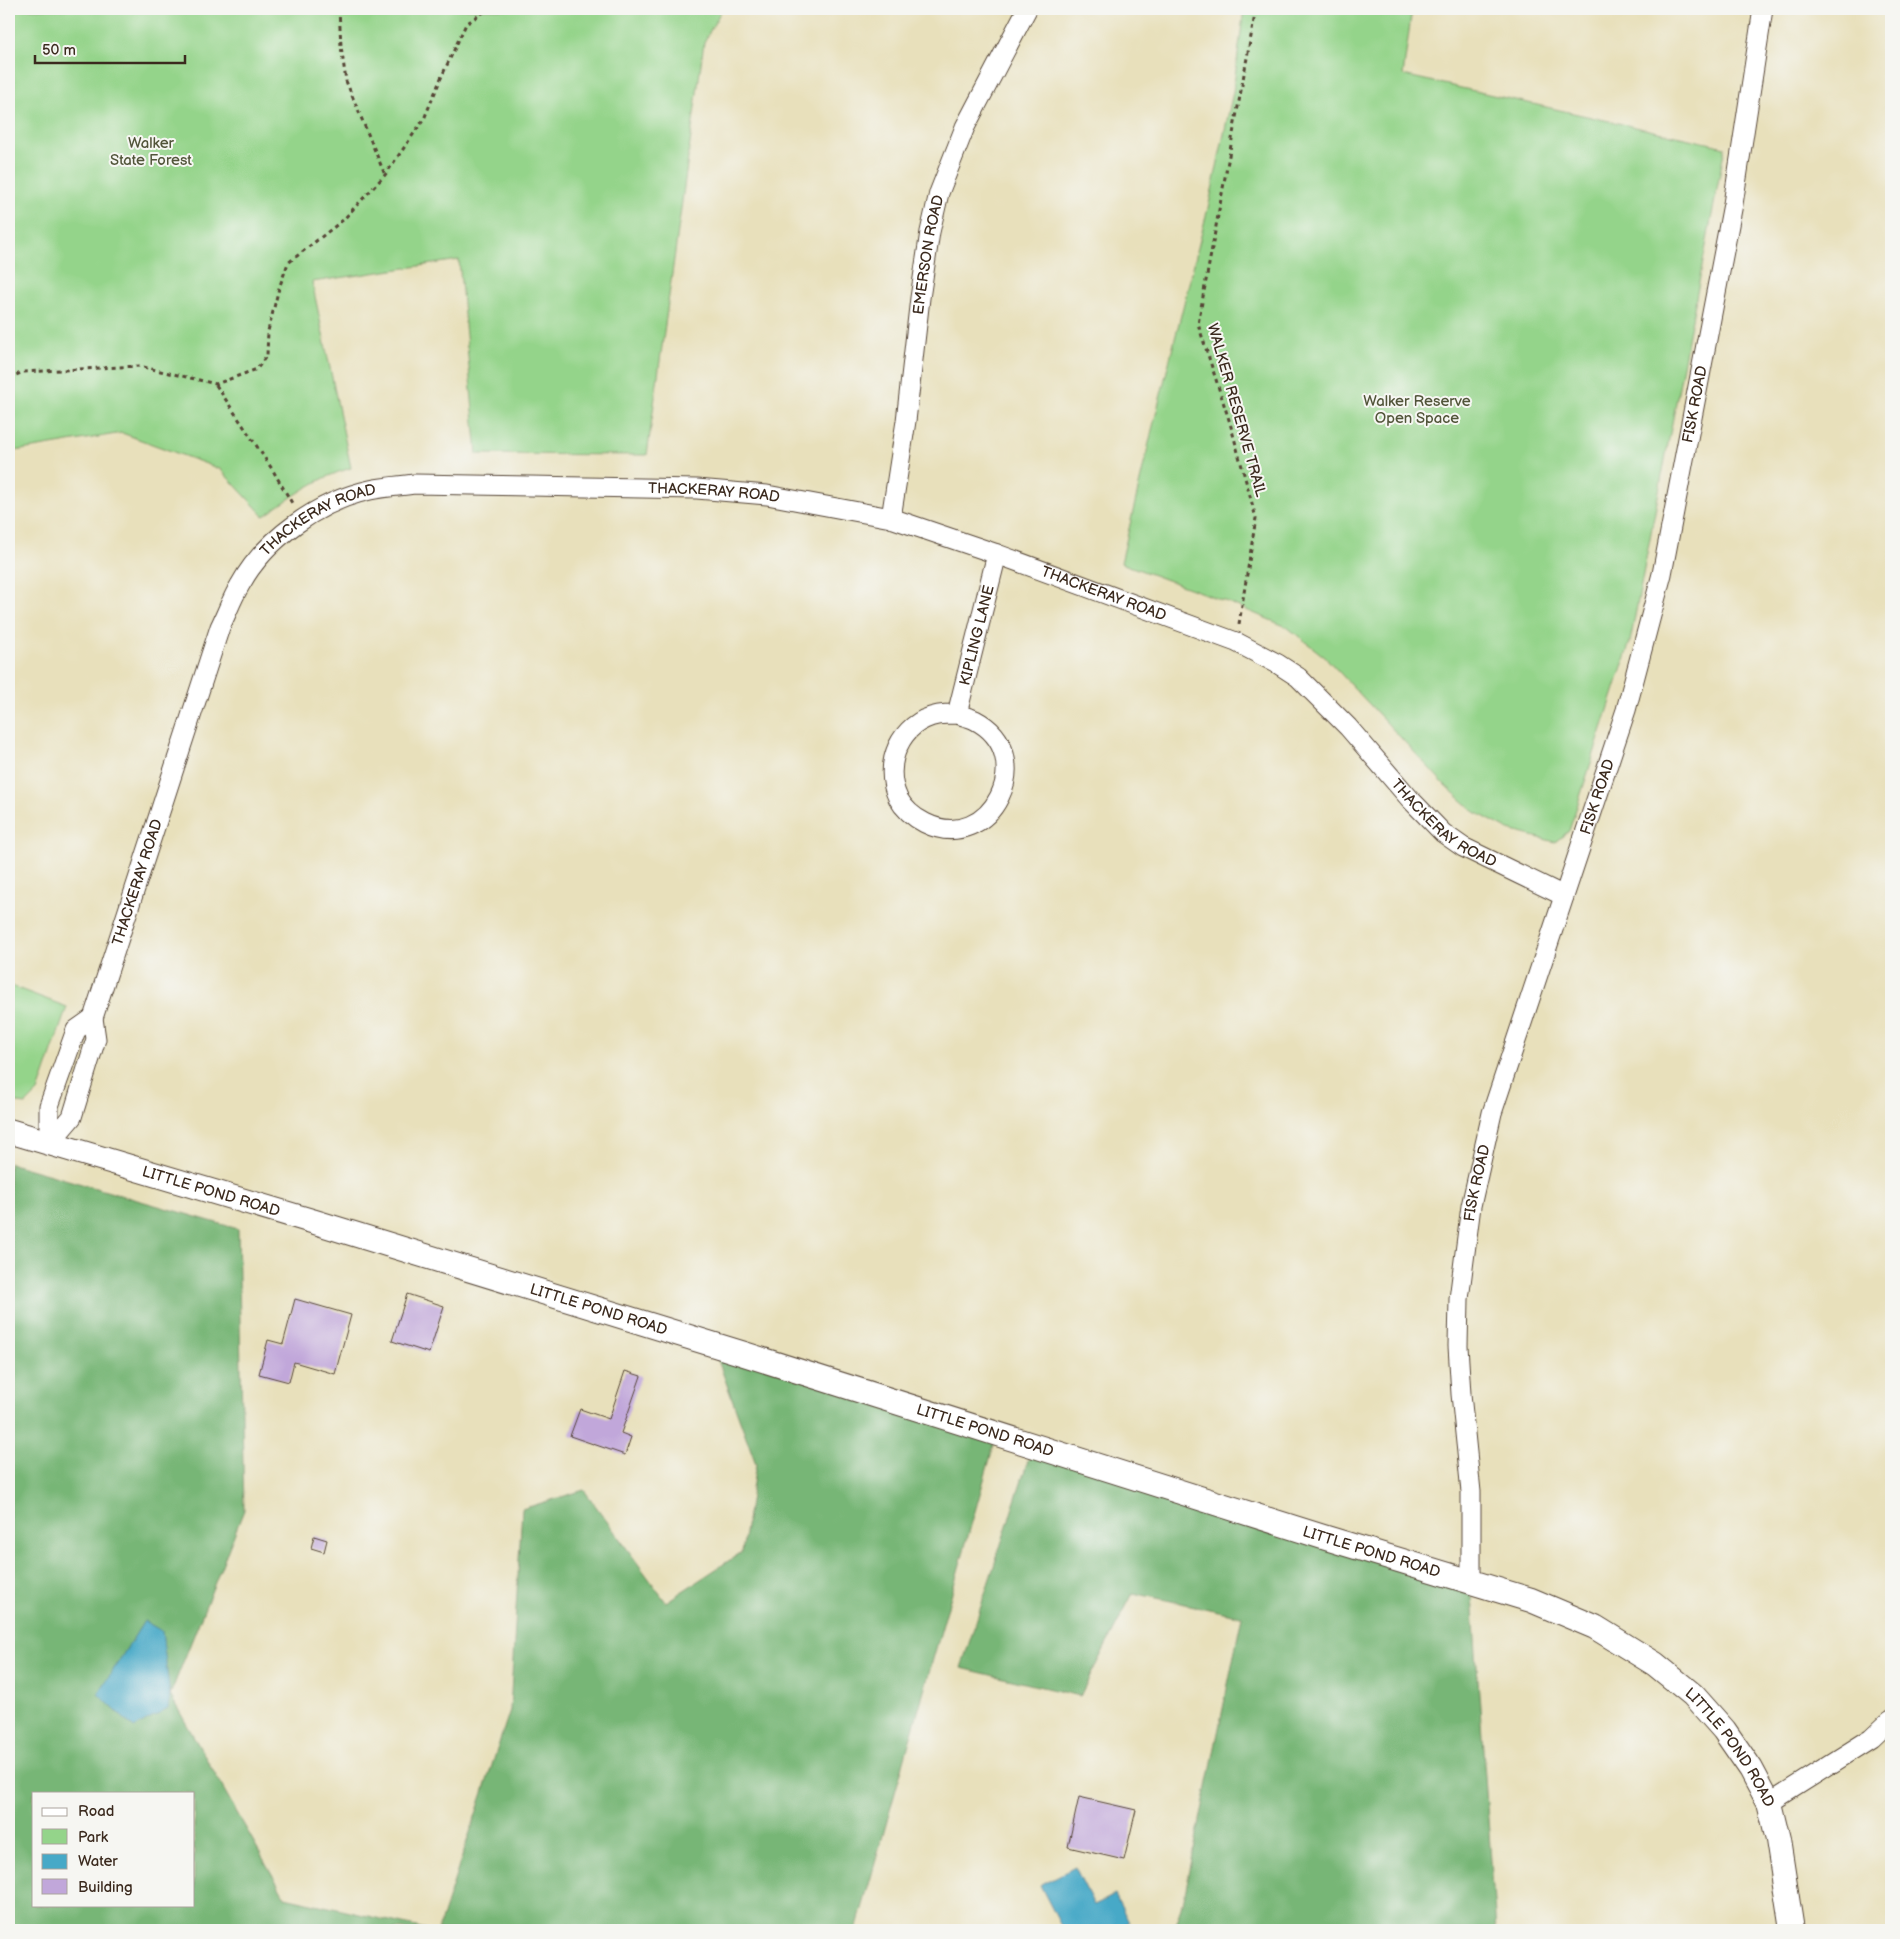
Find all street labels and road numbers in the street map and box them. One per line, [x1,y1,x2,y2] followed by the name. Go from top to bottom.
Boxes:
[909,193,948,315] street label: EMERSON ROAD
[1203,321,1270,499] street label: WALKER RESERVE TRAIL
[1678,364,1712,444] street label: FISK ROAD
[648,479,781,507] street label: THACKERAY ROAD
[256,480,377,560] street label: THACKERAY ROAD
[1038,562,1169,626] street label: THACKERAY ROAD
[956,583,999,687] street label: KIPLING LANE
[1576,757,1619,837] street label: FISK ROAD
[1387,775,1500,872] street label: THACKERAY ROAD
[108,817,167,948] street label: THACKERAY ROAD
[1460,1143,1495,1223] street label: FISK ROAD
[140,1162,282,1221] street label: LITTLE POND ROAD
[527,1280,670,1340] street label: LITTLE POND ROAD
[914,1400,1056,1461] street label: LITTLE POND ROAD
[1300,1522,1443,1582] street label: LITTLE POND ROAD
[1681,1684,1778,1810] street label: LITTLE POND ROAD

